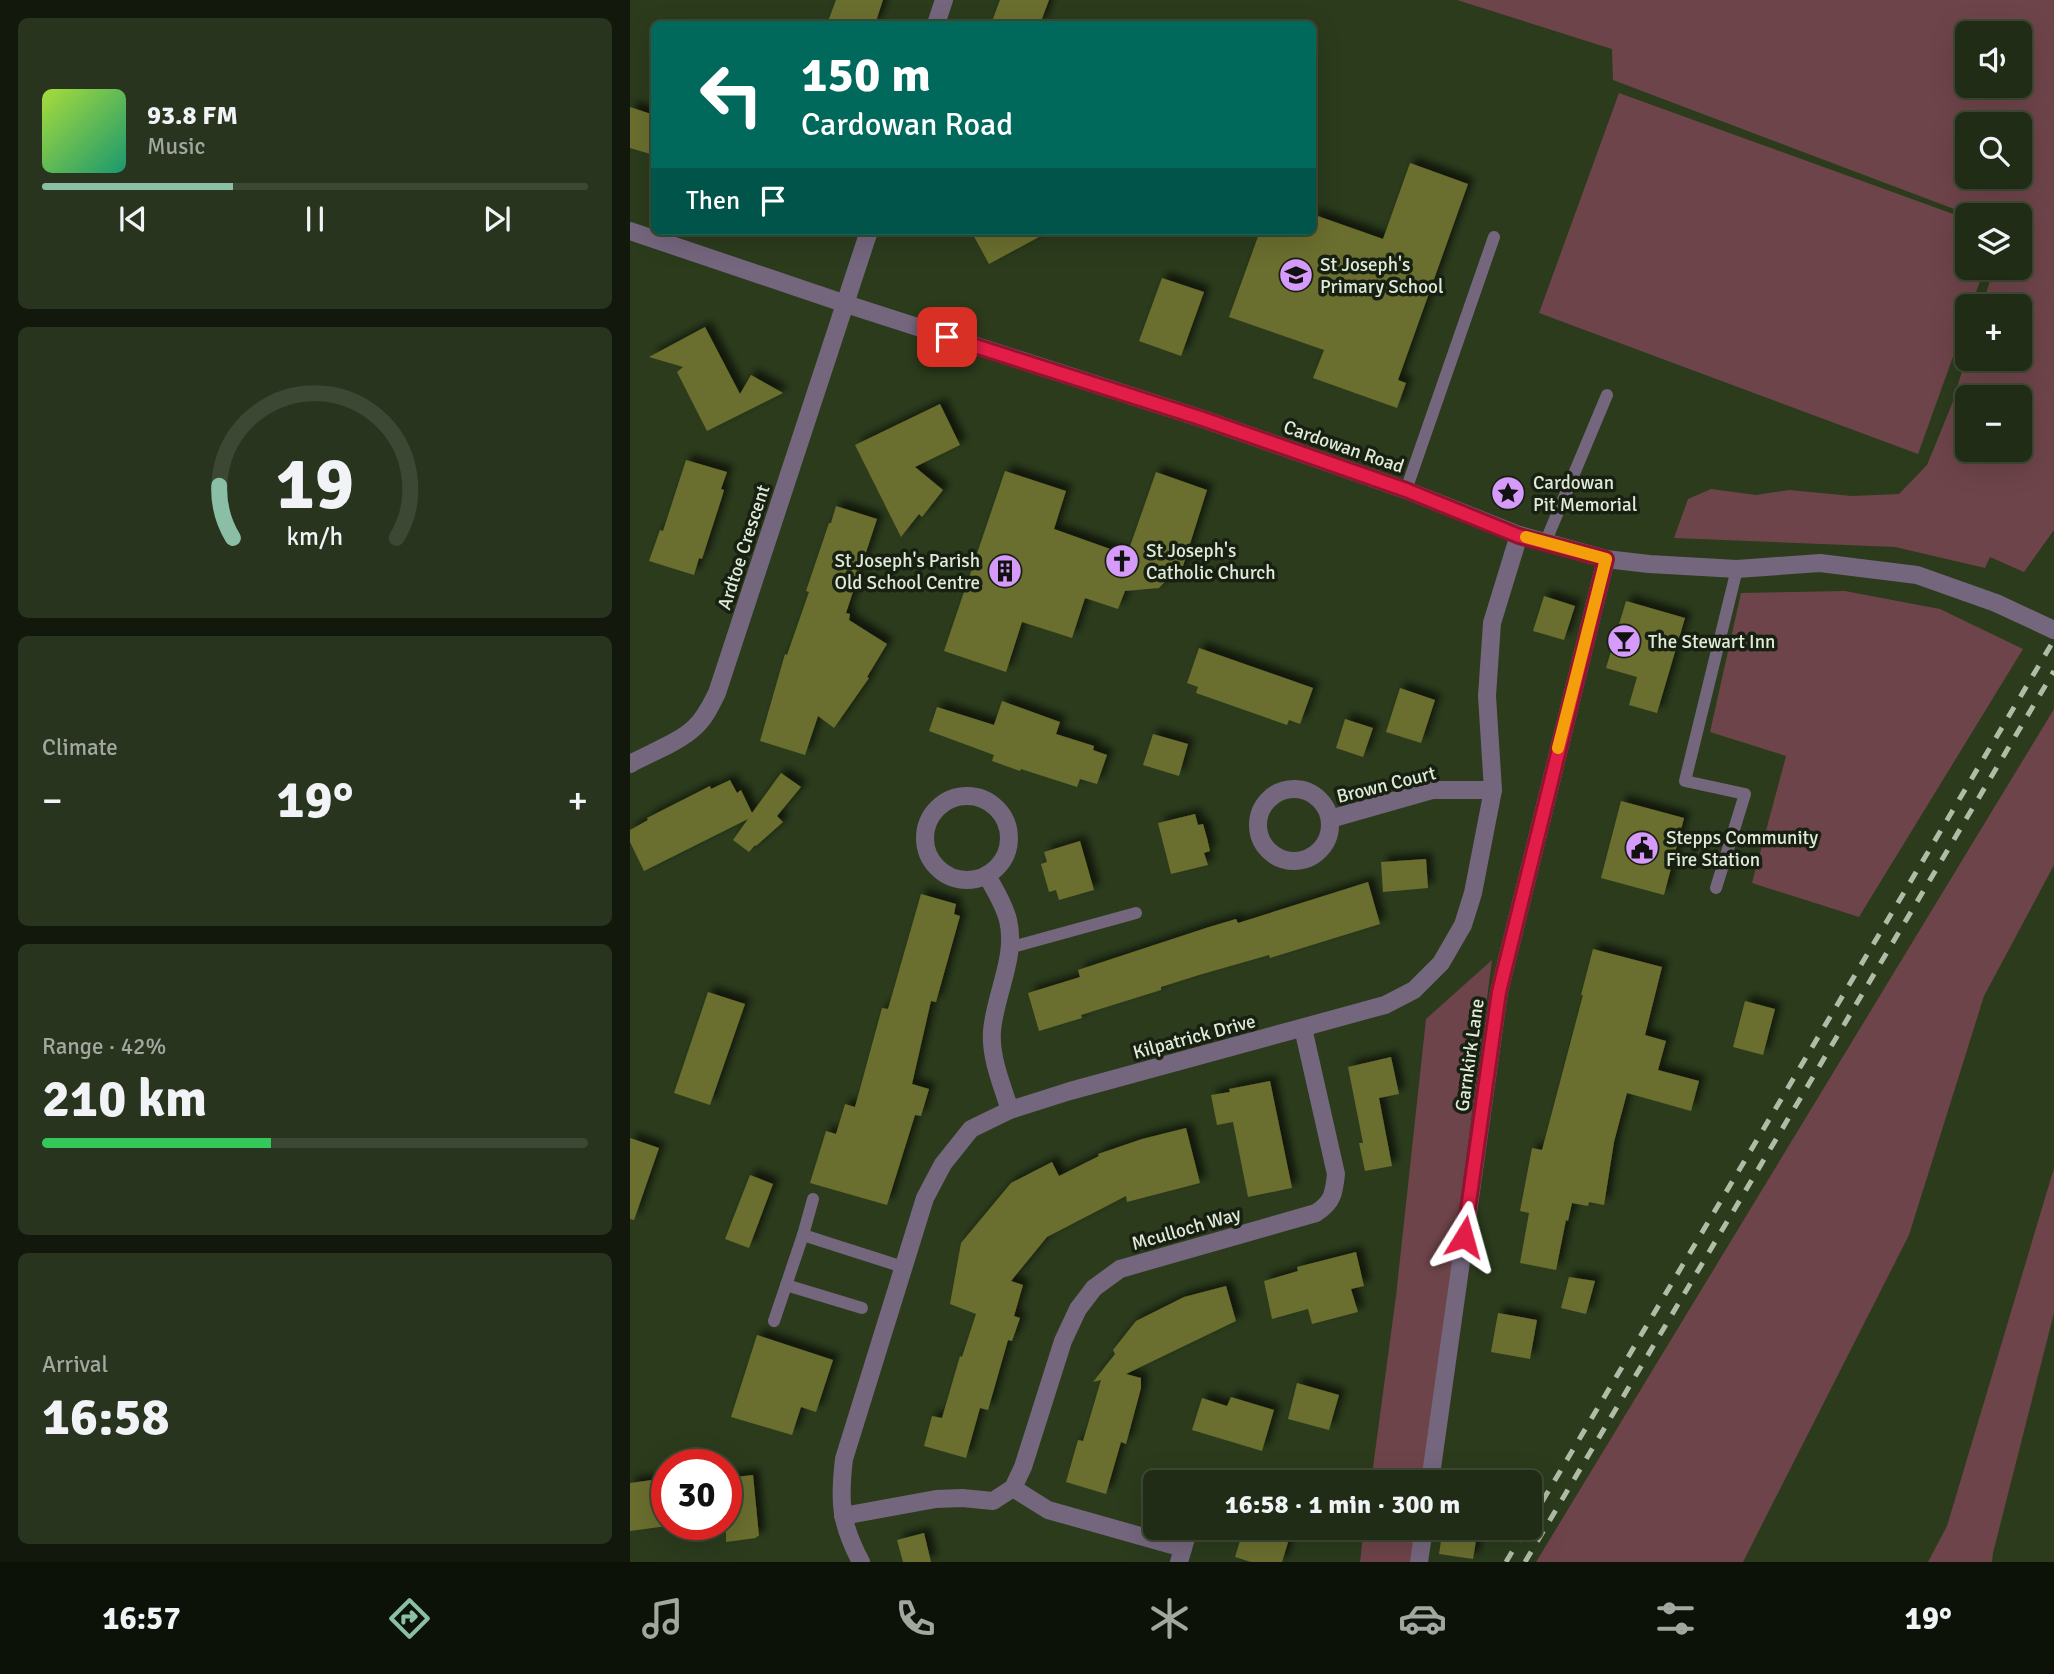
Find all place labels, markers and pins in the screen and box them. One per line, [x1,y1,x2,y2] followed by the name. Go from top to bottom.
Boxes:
[1320,253,1443,299] place label: St Joseph's Primary School
[1277,256,1315,294] school or university icon: St Joseph's Primary School
[917,307,977,367] pin
[1533,471,1637,517] place label: Cardowan Pit Memorial
[1489,474,1527,512] place icon: Cardowan Pit Memorial
[1146,539,1276,585] place label: St Joseph's Catholic Church
[1103,542,1141,580] church icon: St Joseph's Catholic Church
[834,549,980,595] place label: St Joseph's Parish Old School Centre
[986,552,1024,590] building icon: St Joseph's Parish Old School Centre
[1605,622,1643,660] bar icon: The Stewart Inn
[1648,630,1775,654] place label: The Stewart Inn
[1666,826,1818,872] place label: Stepps Community Fire Station
[1623,829,1661,867] public building icon: Stepps Community Fire Station

